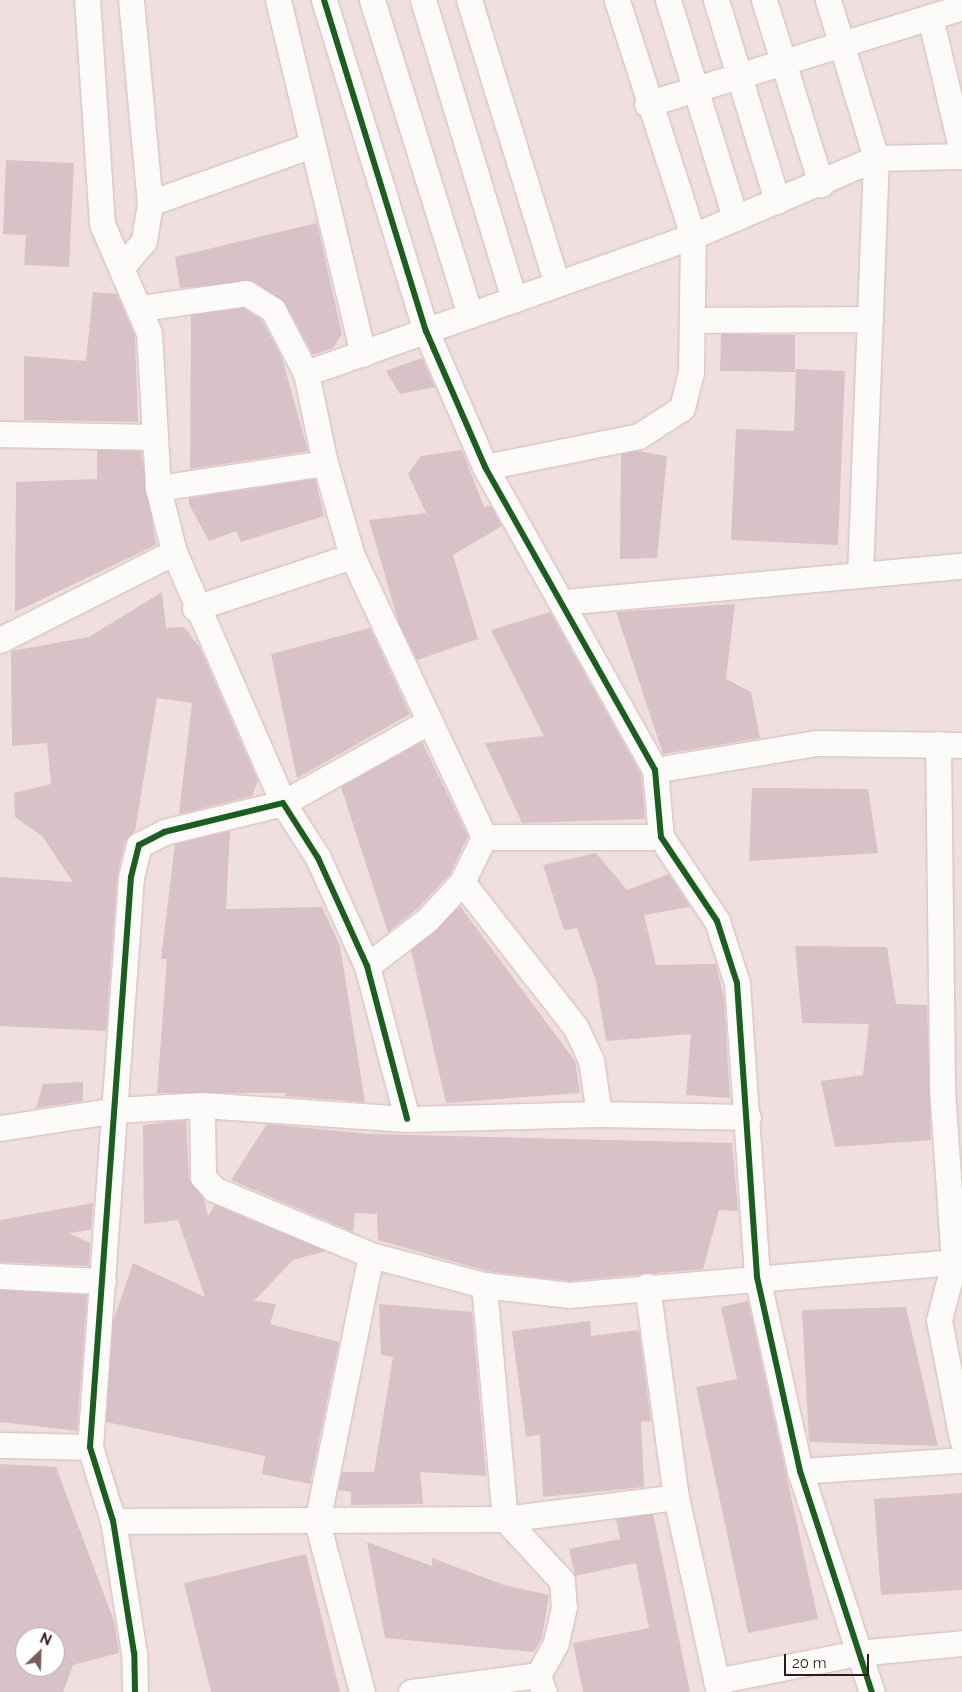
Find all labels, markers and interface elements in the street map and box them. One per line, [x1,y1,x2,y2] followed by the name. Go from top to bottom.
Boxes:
[15,1627,65,1677] north arrow
[38,1630,54,1649] text: N
[787,1644,872,1676] scale bar
[792,1654,827,1672] text: 20 m

